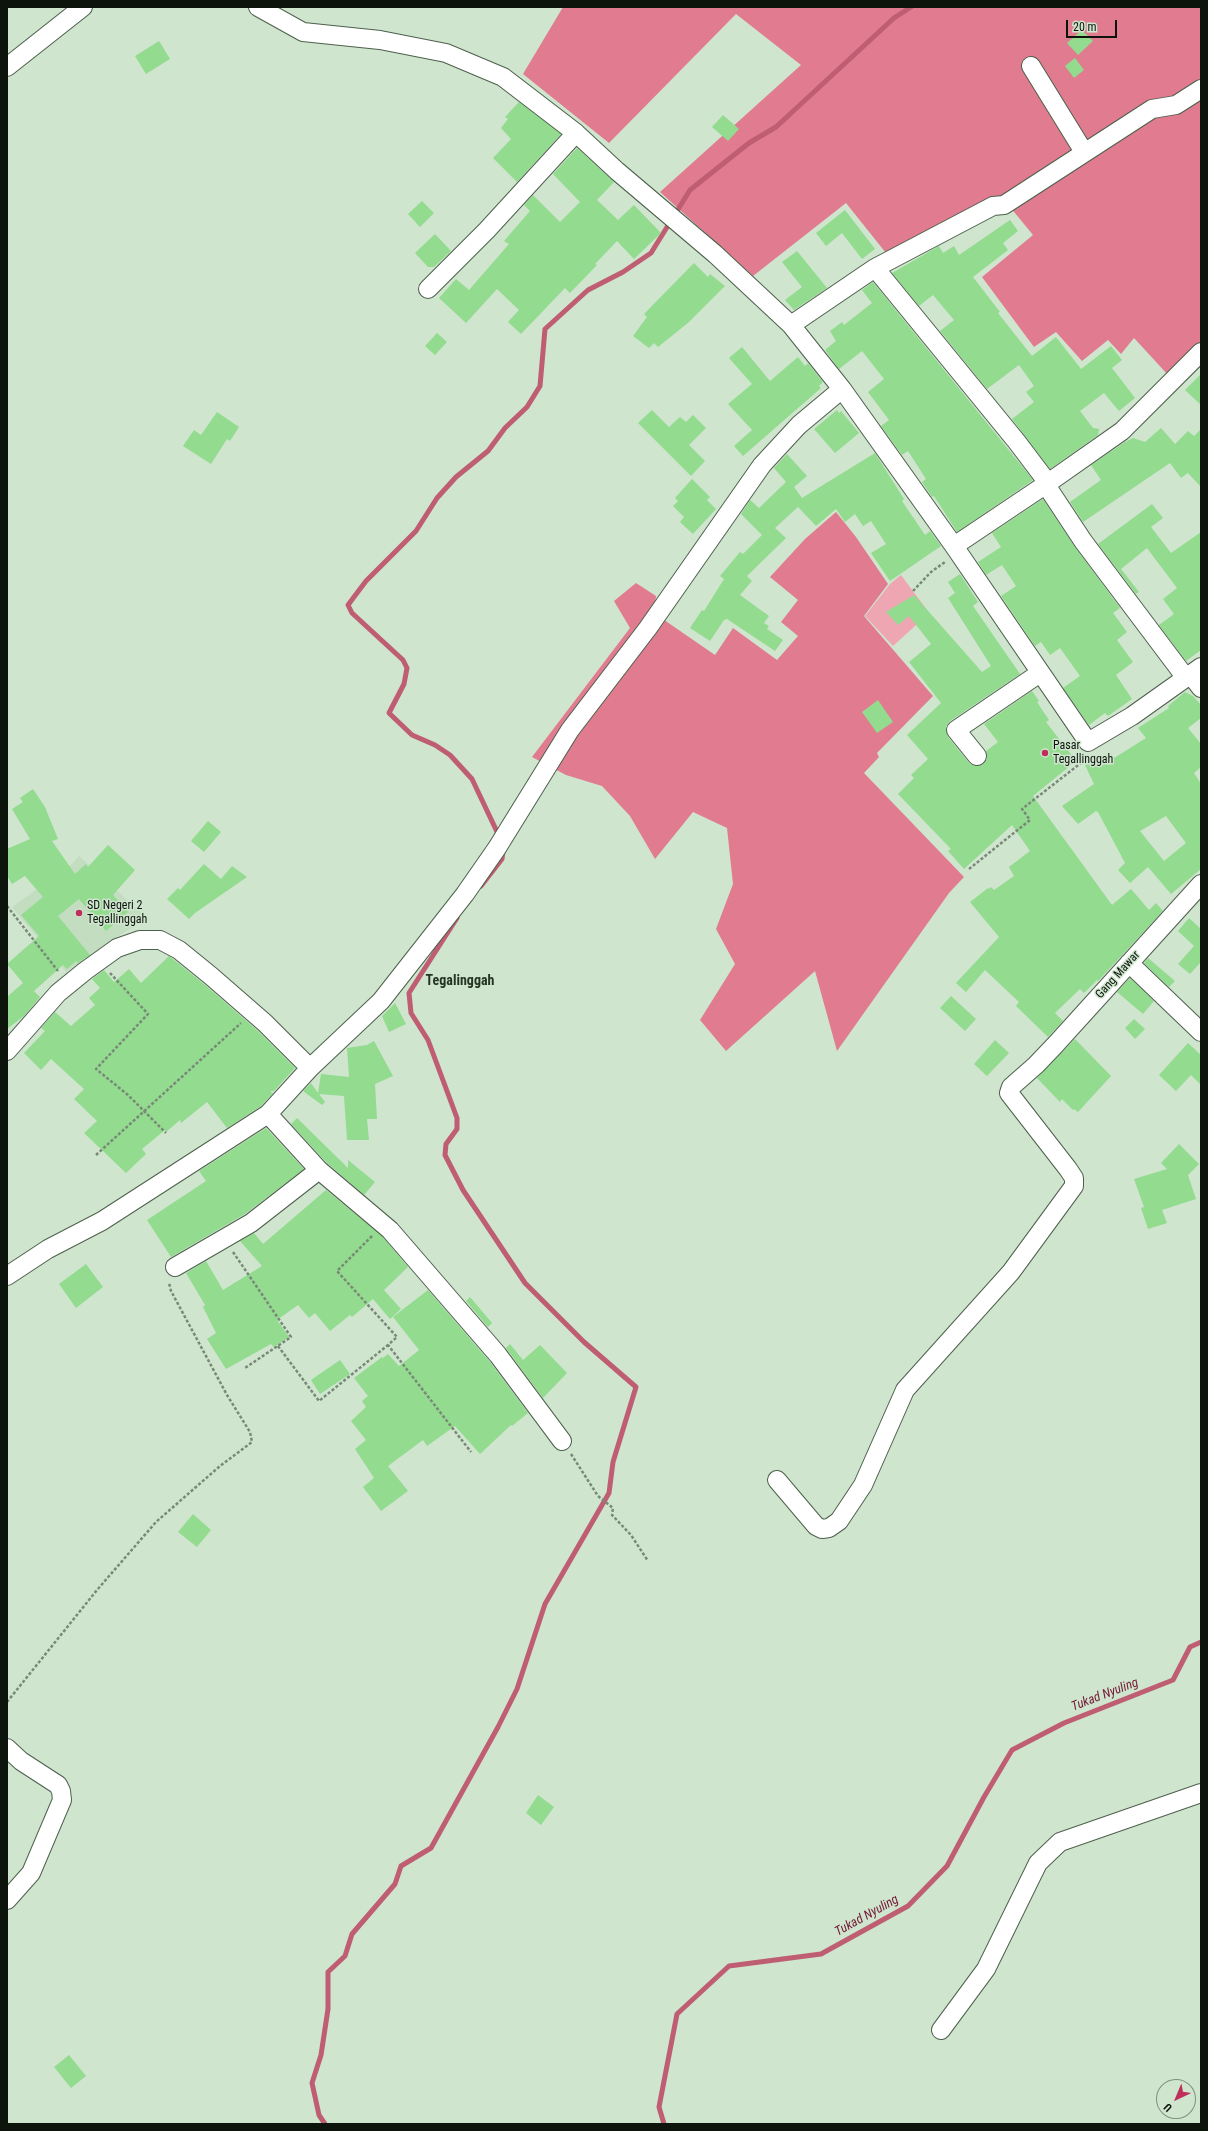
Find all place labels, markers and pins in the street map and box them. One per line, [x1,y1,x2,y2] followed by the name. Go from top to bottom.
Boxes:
[1053,739,1113,767] place label: Pasar Tegallinggah
[1040,748,1050,758] marker: Pasar Tegallinggah
[87,899,147,927] place label: SD Negeri 2 Tegallinggah
[74,908,84,918] marker: SD Negeri 2 Tegallinggah

